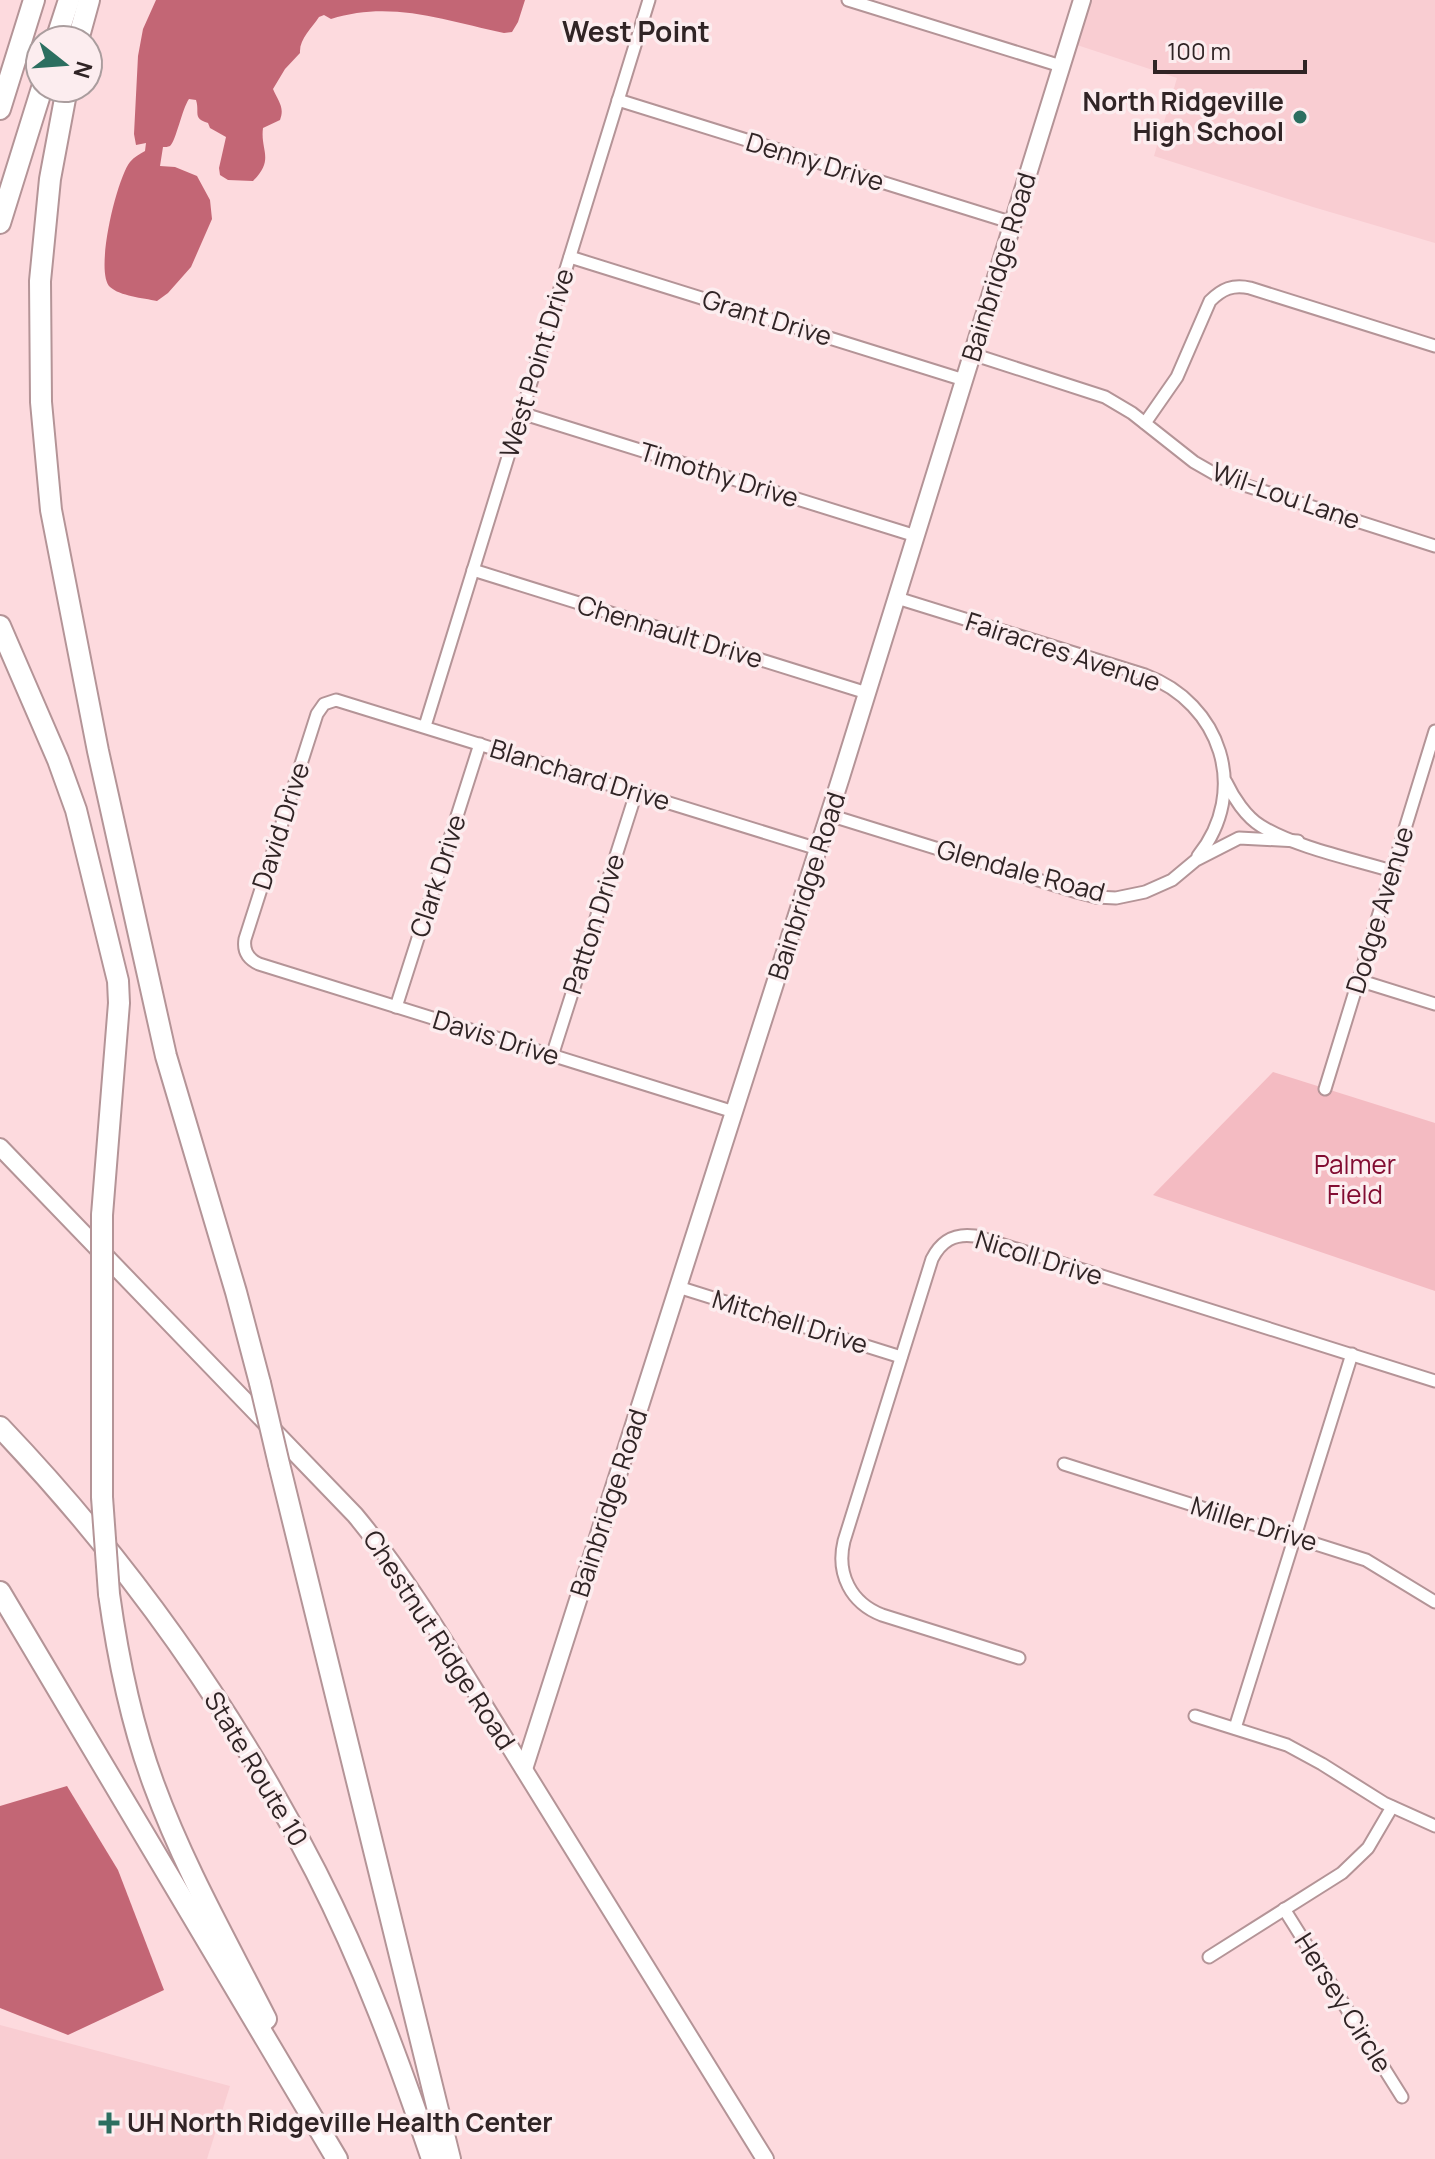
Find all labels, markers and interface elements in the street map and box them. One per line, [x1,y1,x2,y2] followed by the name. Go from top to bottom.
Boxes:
[562,12,710,50] district label: West Point
[24,24,104,104] north arrow
[1155,24,1305,74] scale bar
[1167,34,1231,67] text: 100 m
[66,58,100,82] text: N
[1083,83,1284,149] place label: North Ridgeville High School
[1291,108,1309,126] marker: North Ridgeville High School
[742,123,889,199] street label: Denny Drive
[952,168,1044,365] street label: Bainbridge Road
[490,264,582,462] street label: West Point Drive
[698,280,836,354] street label: Grant Drive
[635,433,803,515] street label: Timothy Drive
[1207,453,1365,537] street label: Wil-Lou Lane
[573,586,767,676] street label: Chennault Drive
[961,603,1165,700] street label: Fairacres Avenue
[486,730,675,819] street label: Blanchard Drive
[243,757,318,894] street label: David Drive
[759,787,853,984] street label: Bainbridge Road
[400,810,474,942] street label: Clark Drive
[1337,822,1422,998] street label: Dodge Avenue
[933,830,1109,910] street label: Glendale Road
[553,849,633,999] street label: Patton Drive
[429,1001,564,1073] street label: Davis Drive
[1314,1146,1396,1212] park label: Palmer Field
[971,1221,1107,1293] street label: Nicoll Drive
[708,1280,873,1362] street label: Mitchell Drive
[561,1404,655,1601] street label: Bainbridge Road
[1187,1487,1322,1559] street label: Miller Drive
[355,1523,524,1756] street label: Chestnut Ridge Road
[196,1684,317,1853] street label: State Route 10
[1287,1926,1401,2079] street label: Hersey Circle
[127,2104,553,2140] place label: UH North Ridgeville Health Center
[98,2112,120,2134] marker: UH North Ridgeville Health Center

